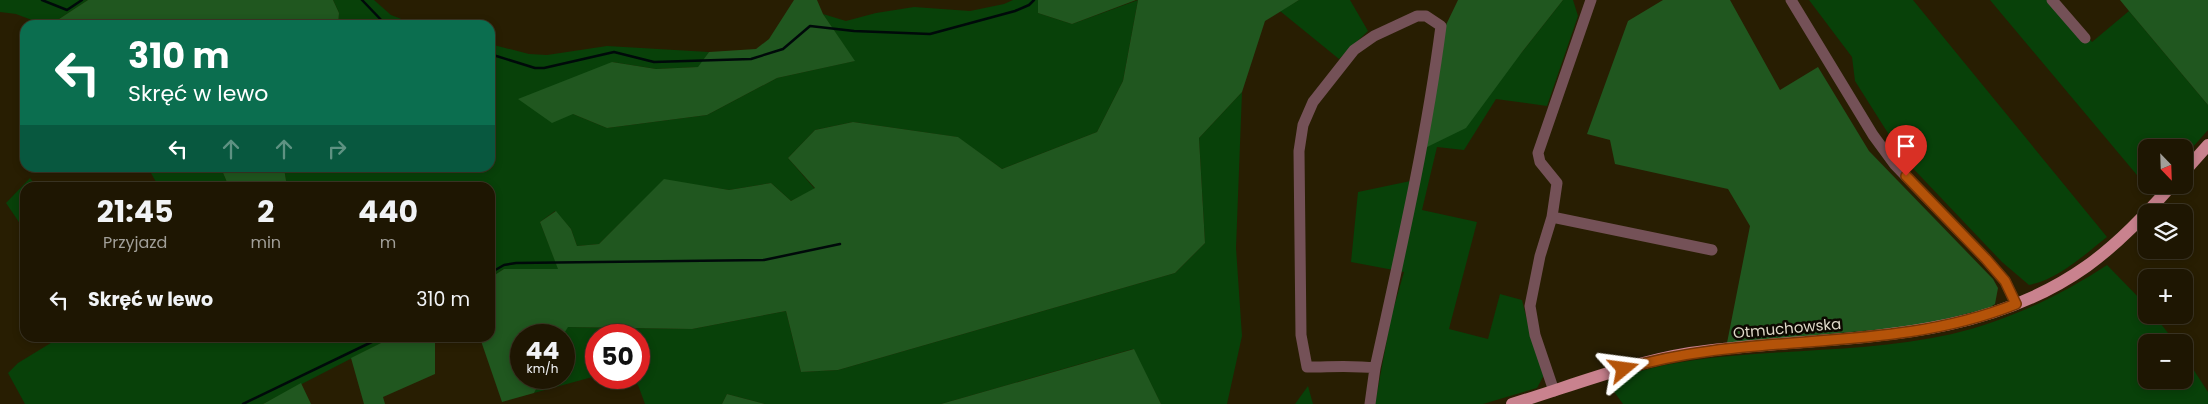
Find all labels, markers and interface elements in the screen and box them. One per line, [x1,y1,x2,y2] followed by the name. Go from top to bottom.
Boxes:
[128,31,230,80] text: 310 m
[45,40,110,105] icon: left
[128,78,268,109] text: Skręć w lewo
[1885,125,1927,176] pin
[1892,132,1920,160] icon: arrive
[164,135,192,163] icon: left
[217,135,245,163] icon: ahead
[270,135,298,163] icon: ahead
[323,135,351,163] icon: right
[2138,139,2192,194] north arrow
[2138,139,2193,389] map controls
[97,190,174,233] text: 21:45
[257,190,274,233] text: 2
[358,190,418,233] text: 440
[2138,204,2193,259] button: layers
[103,231,167,254] text: Przyjazd
[250,231,281,254] text: min
[380,231,396,254] text: m
[2138,269,2193,324] button: +
[45,286,73,314] icon: left
[88,286,213,313] text: Skręć w lewo
[416,286,470,313] text: 310 m
[1732,313,1842,343] street label: Otmuchowska
[585,324,650,389] speed limit sign: 50
[526,333,559,368] text: 44
[2138,334,2193,389] button: −
[1597,342,1649,394] position arrow
[527,360,558,377] text: km/h

